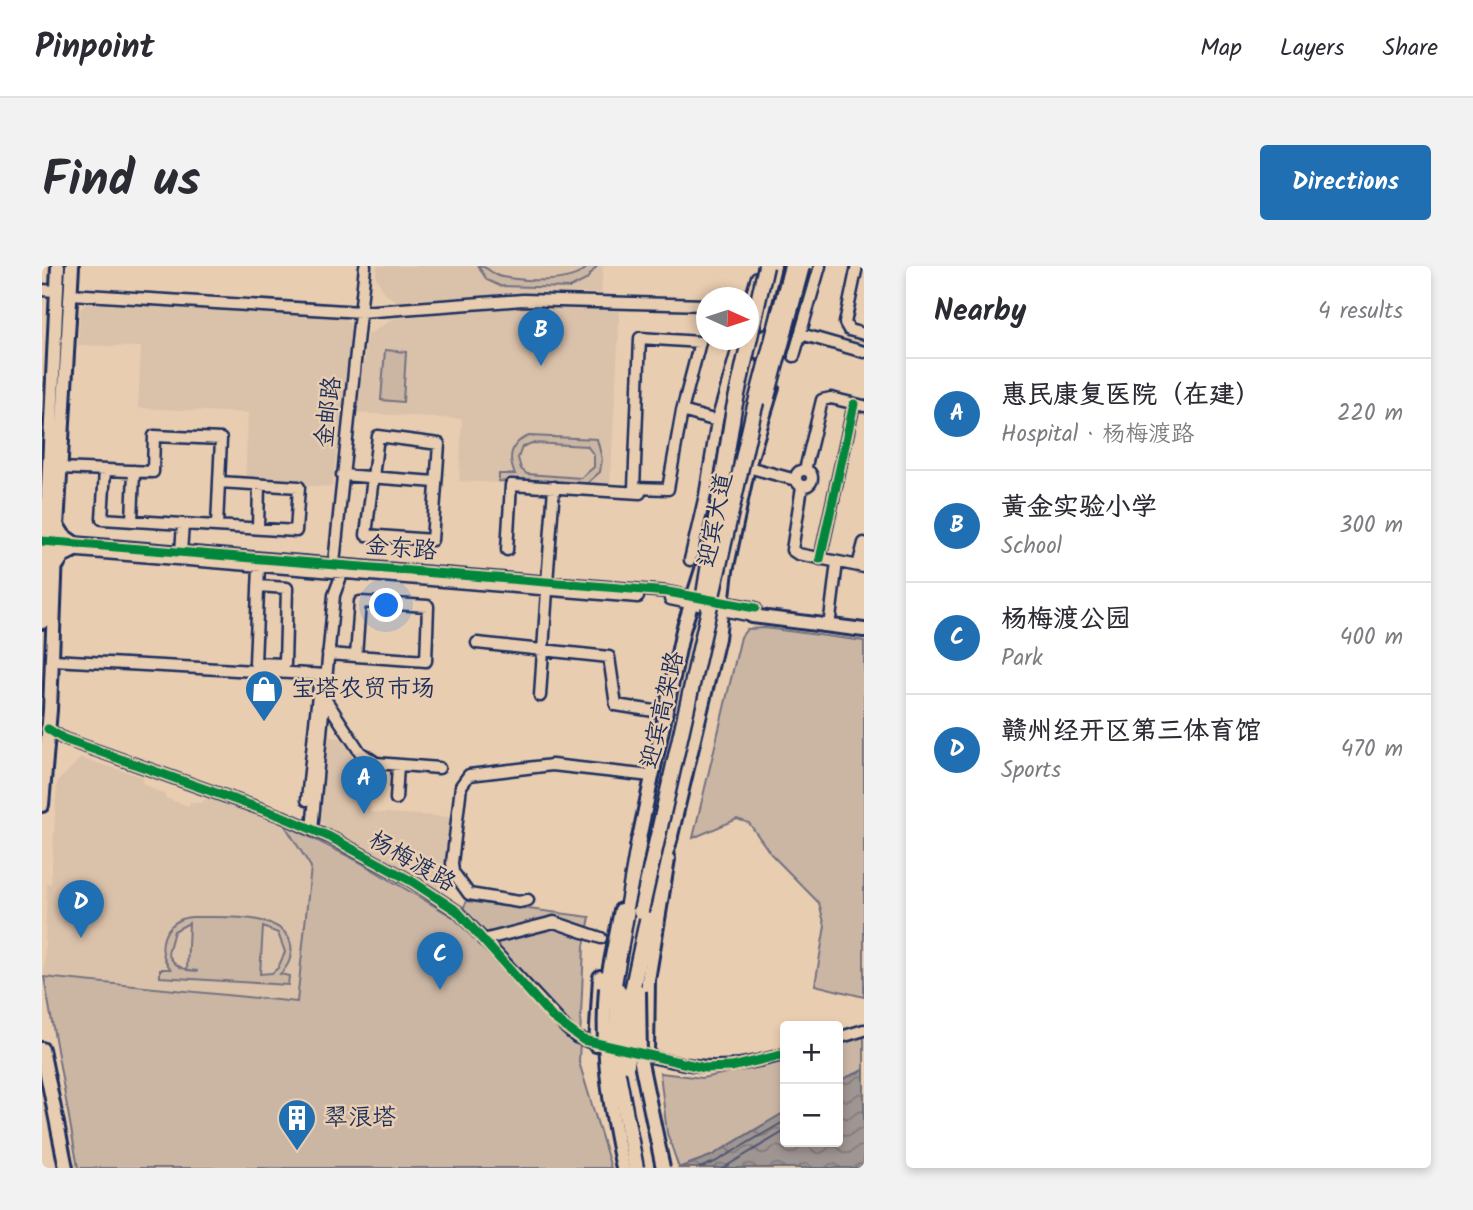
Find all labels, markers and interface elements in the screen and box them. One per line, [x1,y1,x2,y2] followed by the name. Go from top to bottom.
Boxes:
[35,22,155,75] text: Pinpoint
[1200,29,1242,68] text: Map
[1280,29,1344,68] text: Layers
[1382,29,1438,68] text: Share
[42,143,200,221] text: Find us
[1260,145,1431,220] button: Directions
[696,287,759,350] north arrow
[934,288,1026,336] text: Nearby
[1318,294,1403,330] text: 4 results
[518,308,564,366] pin: B
[305,374,353,450] street label: 金邮路
[1001,375,1261,417] text: 惠民康复医院（在建）
[950,396,964,432] text: A
[1337,396,1403,432] text: 220 m
[1001,417,1194,453] text: Hospital · 杨梅渡路
[688,469,744,571] street label: 迎宾大道
[1001,487,1157,529] text: 黄金实验小学
[950,508,964,544] text: B
[1339,508,1403,544] text: 300 m
[363,526,439,572] street label: 金东路
[1001,529,1062,565] text: School
[369,588,403,622] your location
[1001,599,1131,641] text: 杨梅渡公园
[950,620,964,656] text: C
[1340,620,1403,656] text: 400 m
[1001,641,1043,677] text: Park
[631,647,695,773] street label: 迎宾高架路
[243,668,285,723] shop icon: 宝塔农贸市场
[291,670,435,709] place label: 宝塔农贸市场
[1001,711,1261,753] text: 赣州经开区第三体育馆
[949,732,965,768] text: D
[1341,732,1403,768] text: 470 m
[1001,753,1061,789] text: Sports
[341,756,387,814] pin: A
[361,821,463,903] street label: 杨梅渡路
[58,880,104,938] pin: D
[417,932,463,990] pin: C
[780,1021,843,1147] map controls
[780,1021,843,1084] button: +
[780,1084,843,1147] button: −
[276,1097,318,1152] building icon: 翠浪塔
[324,1099,396,1138] place label: 翠浪塔

